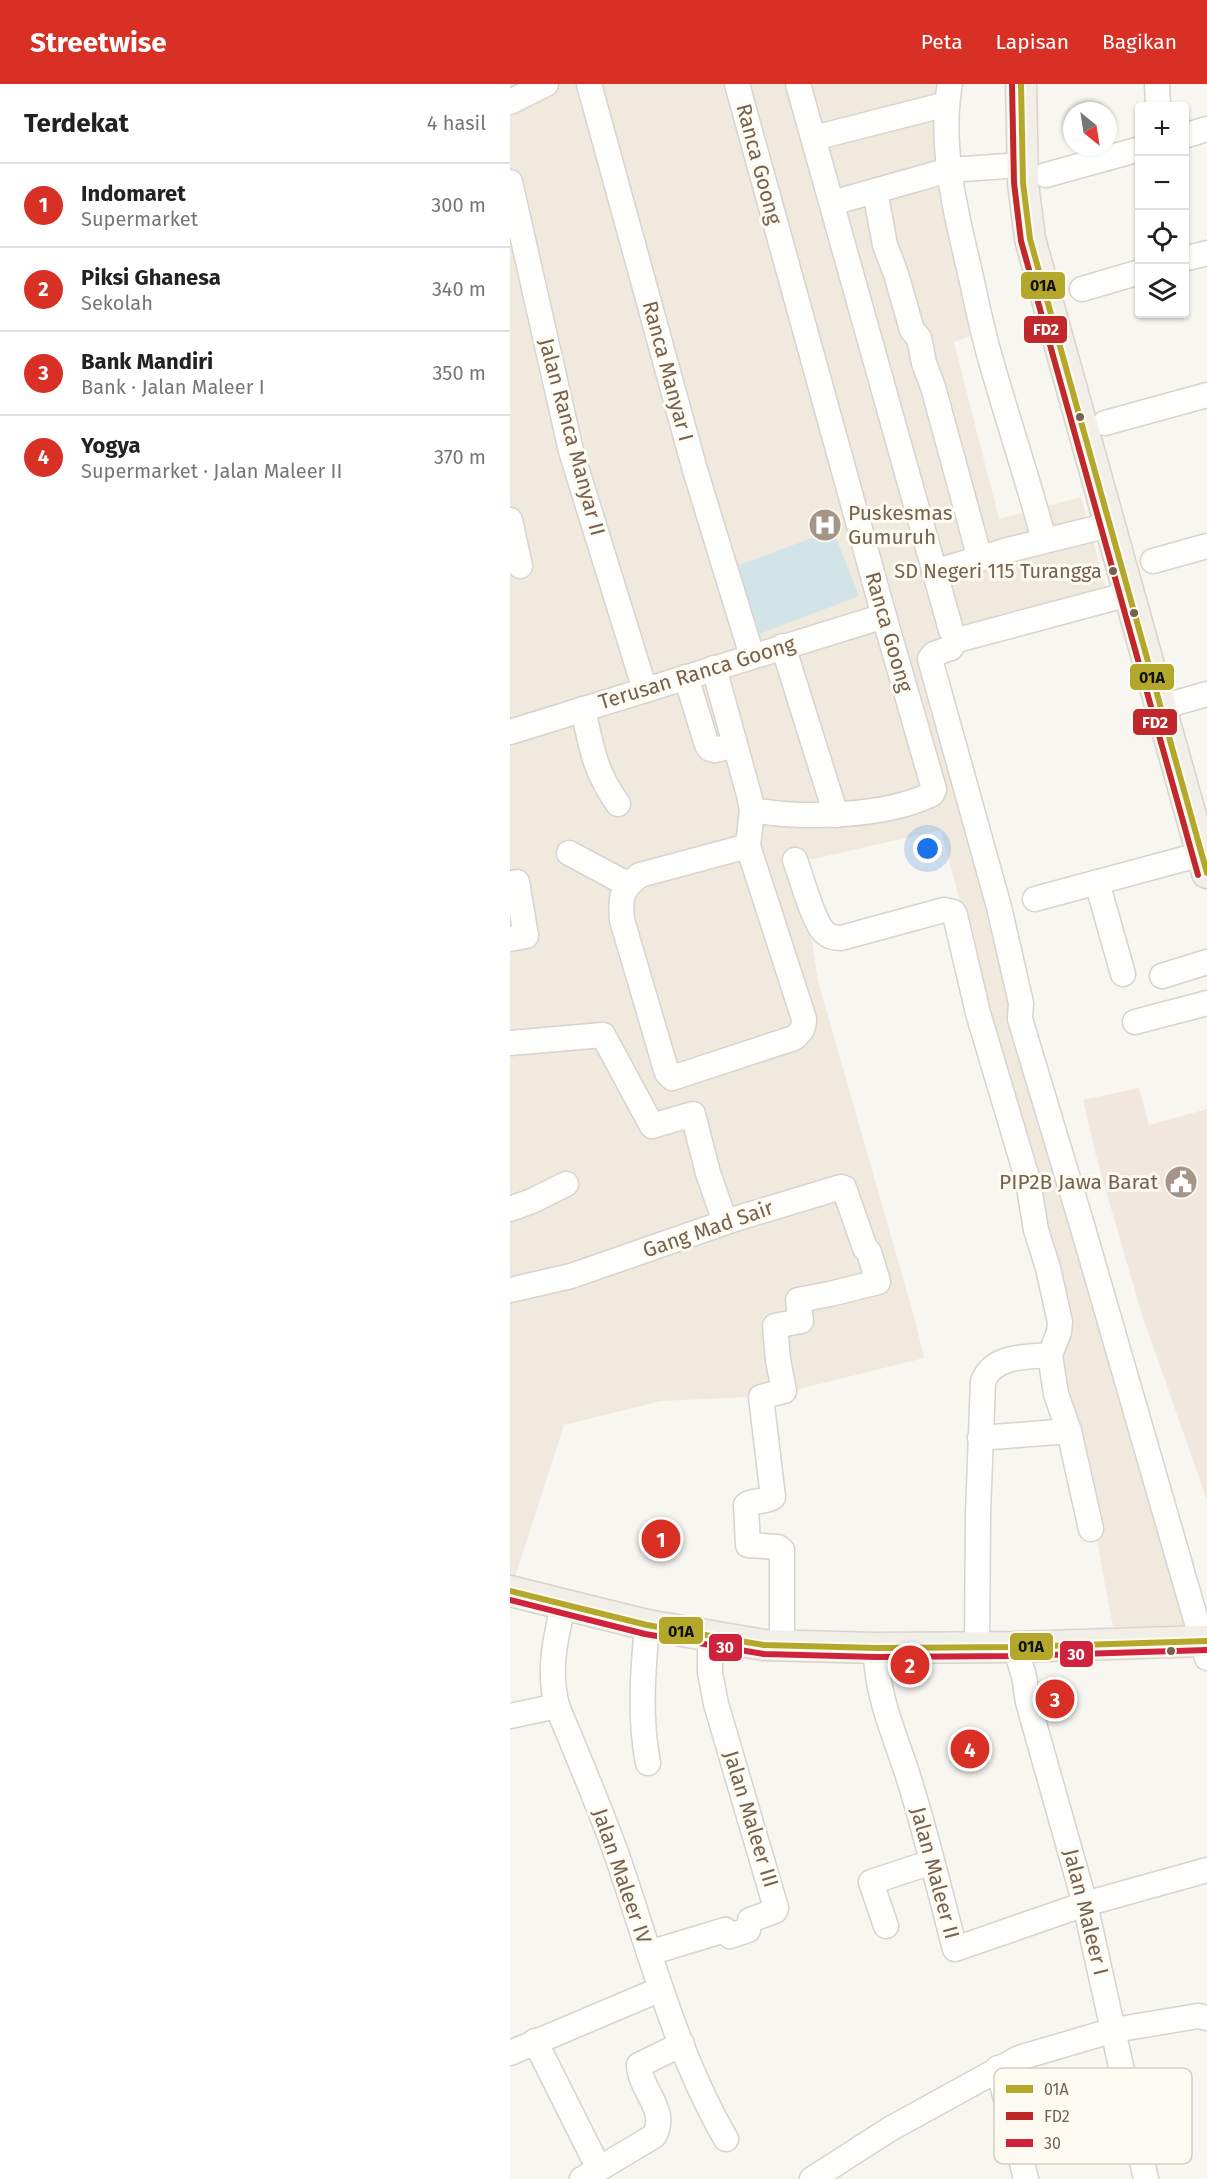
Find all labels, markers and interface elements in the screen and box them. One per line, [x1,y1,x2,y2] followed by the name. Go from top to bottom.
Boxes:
[30,26,167,59] text: Streetwise
[921,29,963,55] text: Peta
[996,29,1069,55] text: Lapisan
[1102,29,1177,55] text: Bagikan
[730,101,788,227] street label: Ranca Goong
[1063,102,1117,156] north arrow
[1135,102,1189,318] map controls
[1135,102,1189,156] button: +
[24,108,129,139] text: Terdekat
[427,111,486,135] text: 4 hasil
[1135,156,1189,210] button: −
[81,180,186,207] text: Indomaret
[39,193,48,217] text: 1
[431,193,486,217] text: 300 m
[81,207,198,231] text: Supermarket
[1135,210,1189,264] button: locate
[81,264,221,291] text: Piksi Ghanesa
[1135,264,1189,318] button: layers
[1020,271,1066,300] line badge: 01A
[1030,276,1056,295] text: 01A
[38,277,49,301] text: 2
[432,277,486,301] text: 340 m
[81,291,153,315] text: Sekolah
[637,298,699,444] street label: Ranca Manyar I
[1023,315,1068,344] line badge: FD2
[1033,320,1059,339] text: FD2
[533,335,611,539] street label: Jalan Ranca Manyar II
[81,348,213,375] text: Bank Mandiri
[38,361,49,385] text: 3
[432,361,486,385] text: 350 m
[81,375,265,399] text: Bank · Jalan Maleer I
[1074,411,1086,423] unlabelled marker
[81,432,141,459] text: Yogya
[38,445,49,469] text: 4
[434,445,486,469] text: 370 m
[81,459,342,483] text: Supermarket · Jalan Maleer II
[848,500,953,550] place label: Puskesmas Gumuruh
[807,507,843,543] hospital icon: Puskesmas Gumuruh
[894,559,1102,583] place label: SD Negeri 115 Turangga
[1107,565,1119,577] marker: SD Negeri 115 Turangga
[859,569,919,695] street label: Ranca Goong
[1128,607,1140,619] unlabelled marker
[595,631,799,715] street label: Terusan Ranca Goong
[1129,663,1175,691] line badge: 01A
[1139,668,1165,687] text: 01A
[1132,708,1178,736] line badge: FD2
[1142,713,1168,732] text: FD2
[913,834,942,863] your location
[1163,1164,1199,1200] public building icon: PIP2B Jawa Barat
[999,1169,1158,1195] place label: PIP2B Jawa Barat
[639,1195,777,1263] street label: Gang Mad Sair
[642,1516,680,1562] pin: 1
[658,1616,704,1645] line badge: 01A
[668,1622,694,1641] text: 01A
[1009,1632,1054,1661] line badge: 01A
[708,1633,743,1662] line badge: 30
[1018,1637,1044,1656] text: 01A
[715,1638,734,1657] text: 30
[1059,1640,1094,1668] line badge: 30
[890,1642,930,1688] pin: 2
[1066,1645,1085,1664] text: 30
[1165,1645,1177,1657] unlabelled marker
[1036,1676,1074,1722] pin: 3
[950,1726,990,1772] pin: 4
[718,1747,784,1891] street label: Jalan Maleer III
[905,1804,965,1942] street label: Jalan Maleer II
[587,1805,657,1947] street label: Jalan Maleer IV
[1058,1846,1114,1978] street label: Jalan Maleer I
[994,2068,1192,2164] legend
[1044,2080,1069,2099] text: 01A
[1044,2107,1070,2126] text: FD2
[1044,2134,1061,2153] text: 30

